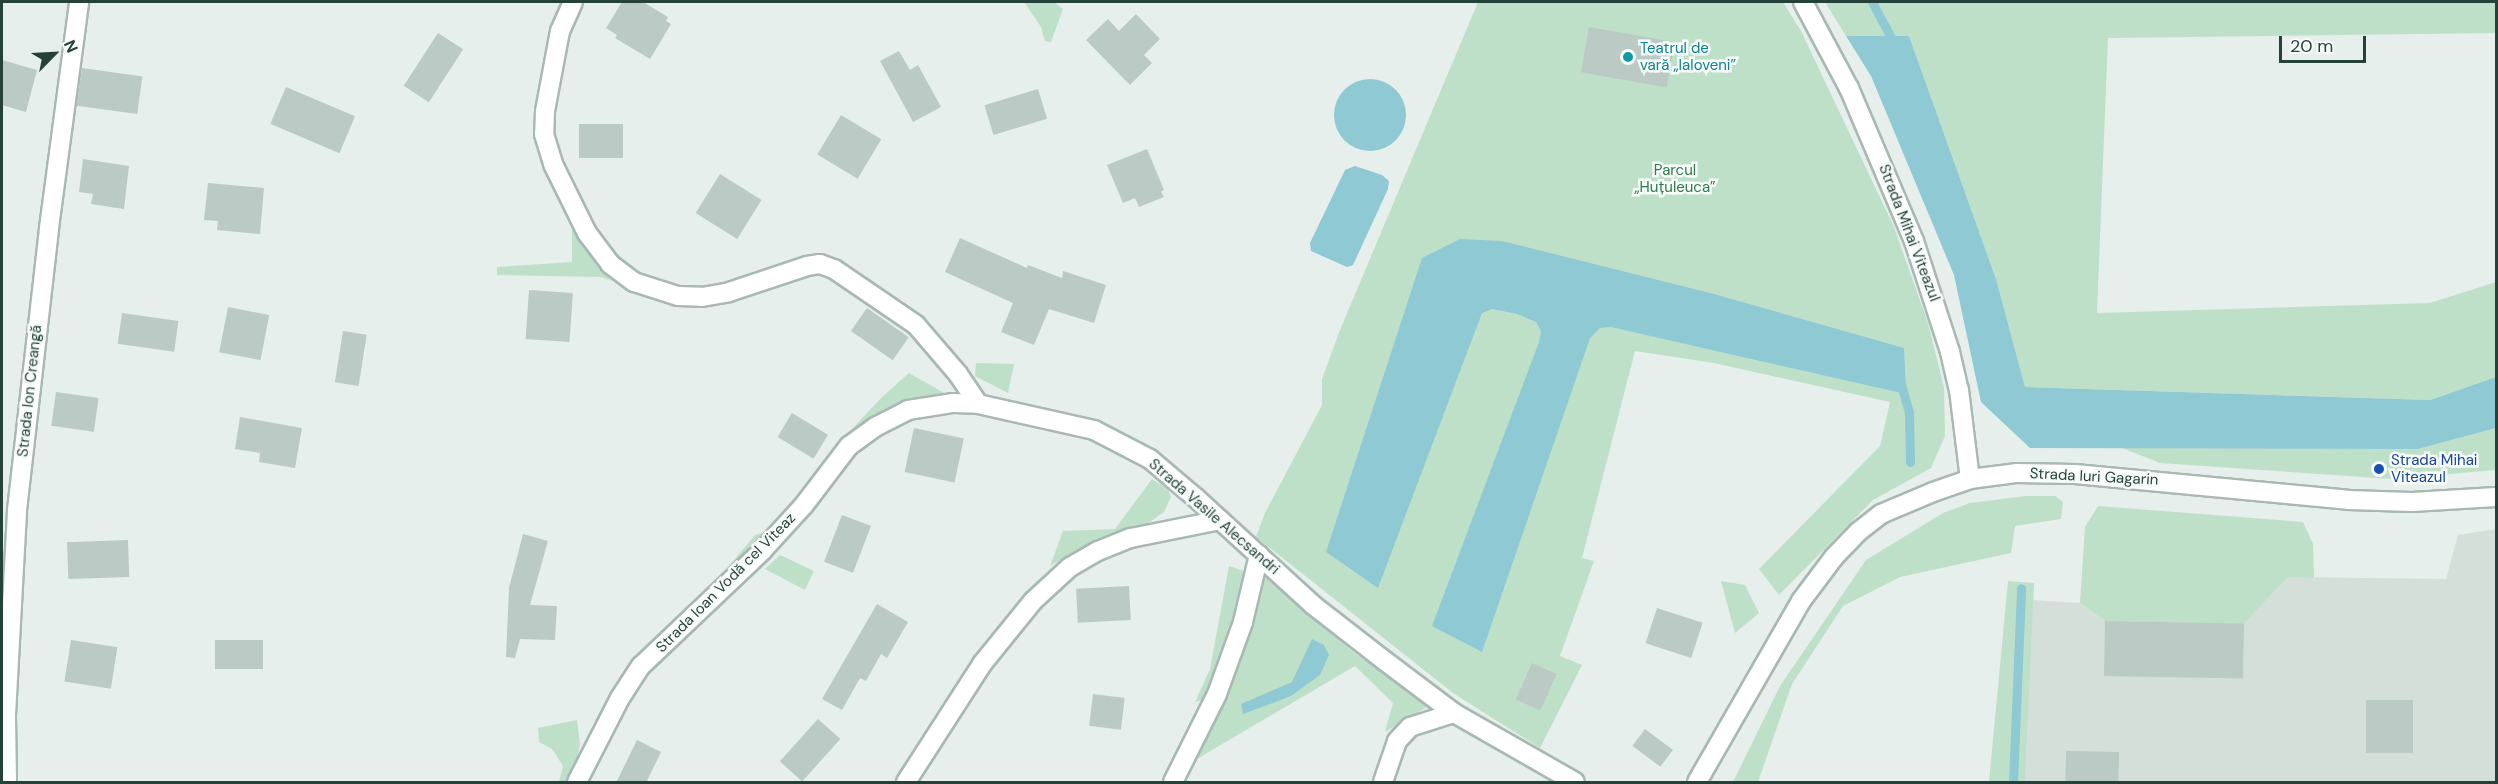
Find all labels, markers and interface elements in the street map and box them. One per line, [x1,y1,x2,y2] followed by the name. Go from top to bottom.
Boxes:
[24,24,84,84] north arrow
[2282,24,2369,62] scale bar
[2290,34,2333,58] text: 20 m
[59,37,83,56] text: N
[1640,39,1736,74] place label: Teatrul de vară „Ialoveni”
[1621,50,1635,64] marker: Teatrul de vară „Ialoveni”
[1634,161,1716,196] park label: Parcul „Huțuleuca”
[1875,162,1943,304] street label: Strada Mihai Viteazul
[14,324,46,458] street label: Strada Ion Creangă
[2391,451,2477,486] place label: Strada Mihai Viteazul
[1145,455,1283,579] street label: Strada Vasile Alecsandri
[2372,462,2386,476] marker: Strada Mihai Viteazul
[2029,465,2159,489] street label: Strada Iuri Gagarin
[653,510,799,656] street label: Strada Ioan Vodă cel Viteaz

